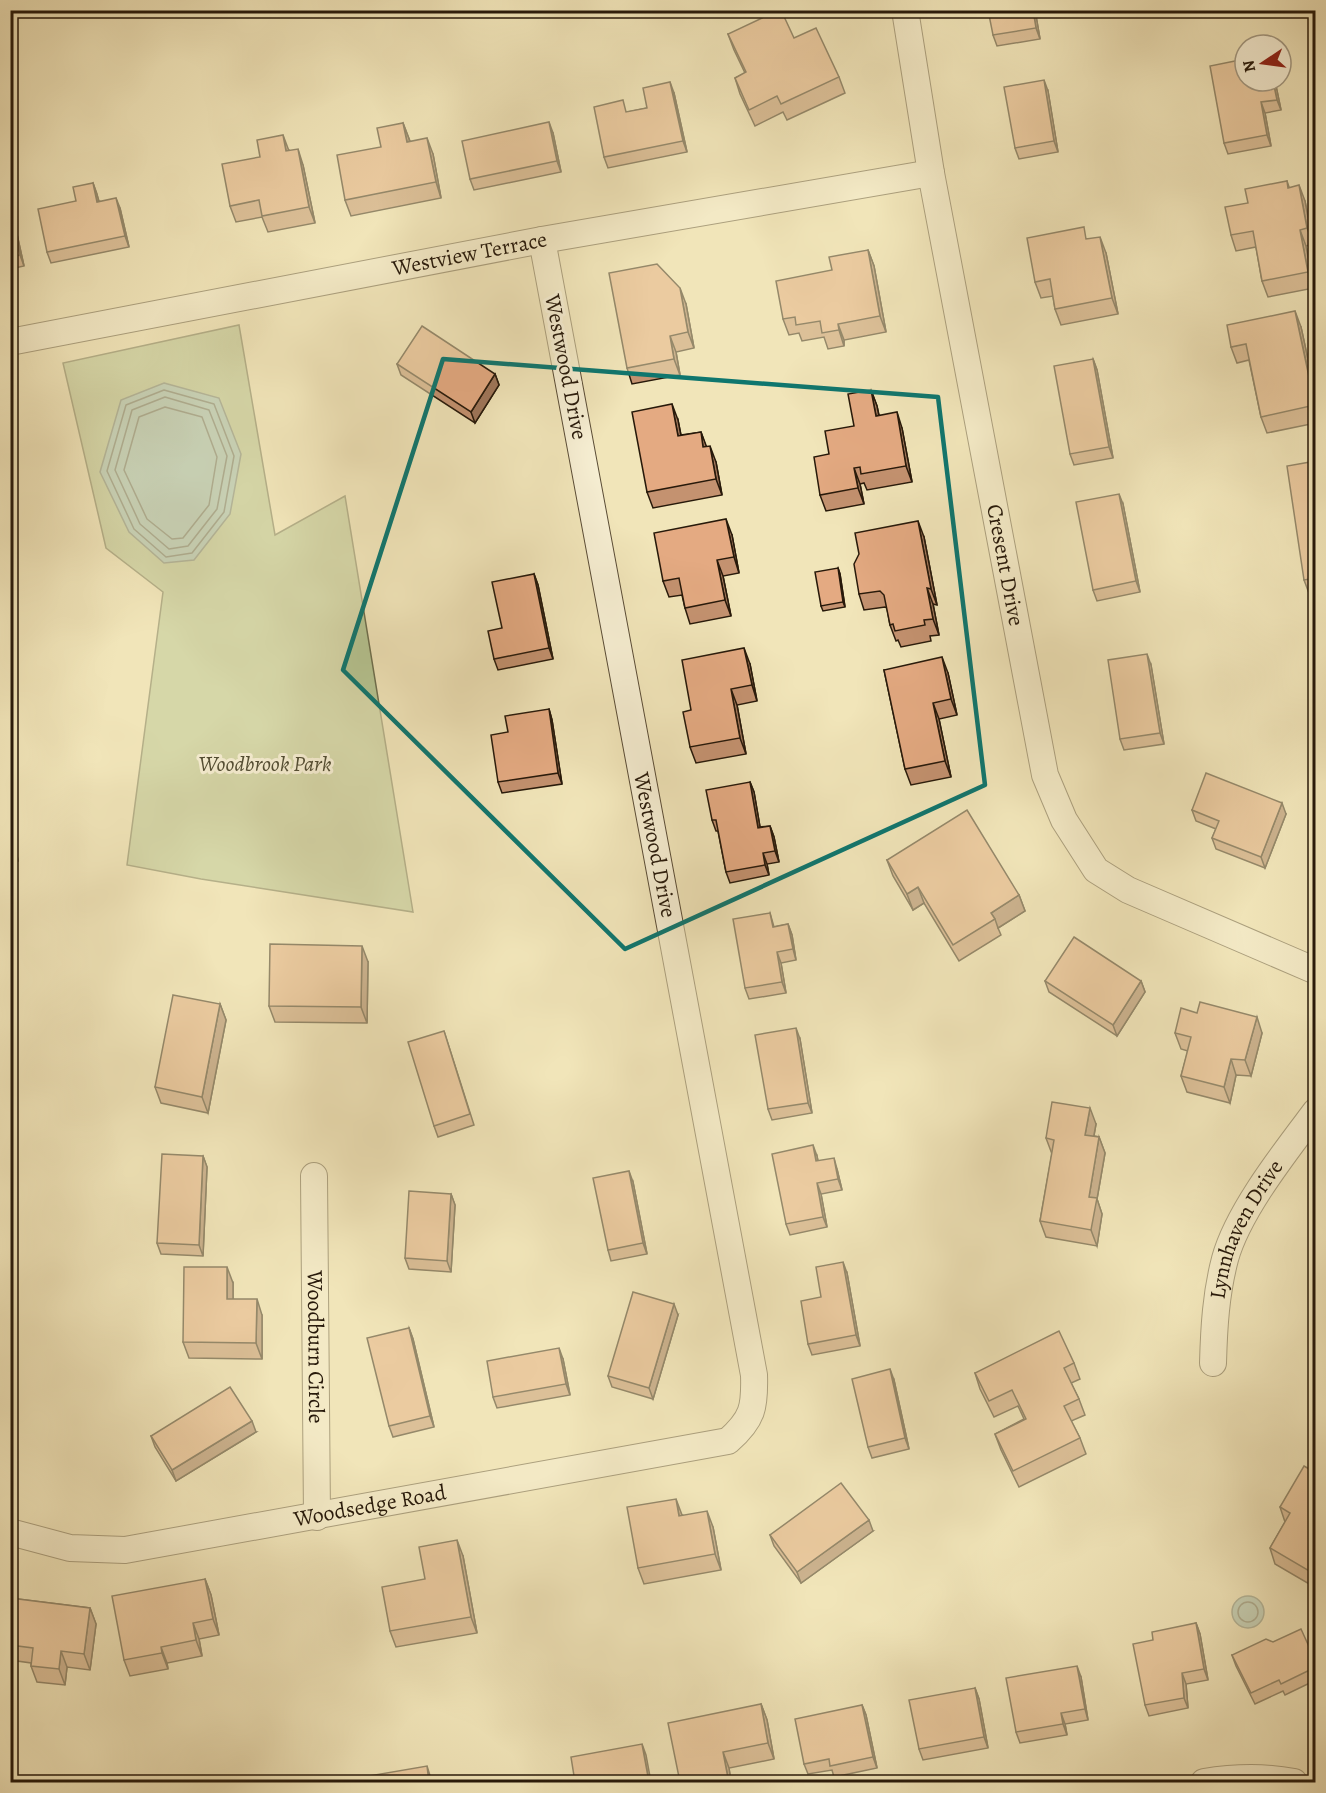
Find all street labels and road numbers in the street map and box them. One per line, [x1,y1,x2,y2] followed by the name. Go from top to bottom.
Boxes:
[389,224,550,284] street label: Westview Terrace
[537,291,595,442] street label: Westwood Drive
[979,502,1031,628] street label: Cresent Drive
[626,769,684,920] street label: Westwood Drive
[1202,1153,1290,1301] street label: Lynnhaven Drive
[300,1269,331,1424] street label: Woodburn Circle
[290,1477,449,1534] street label: Woodsedge Road

